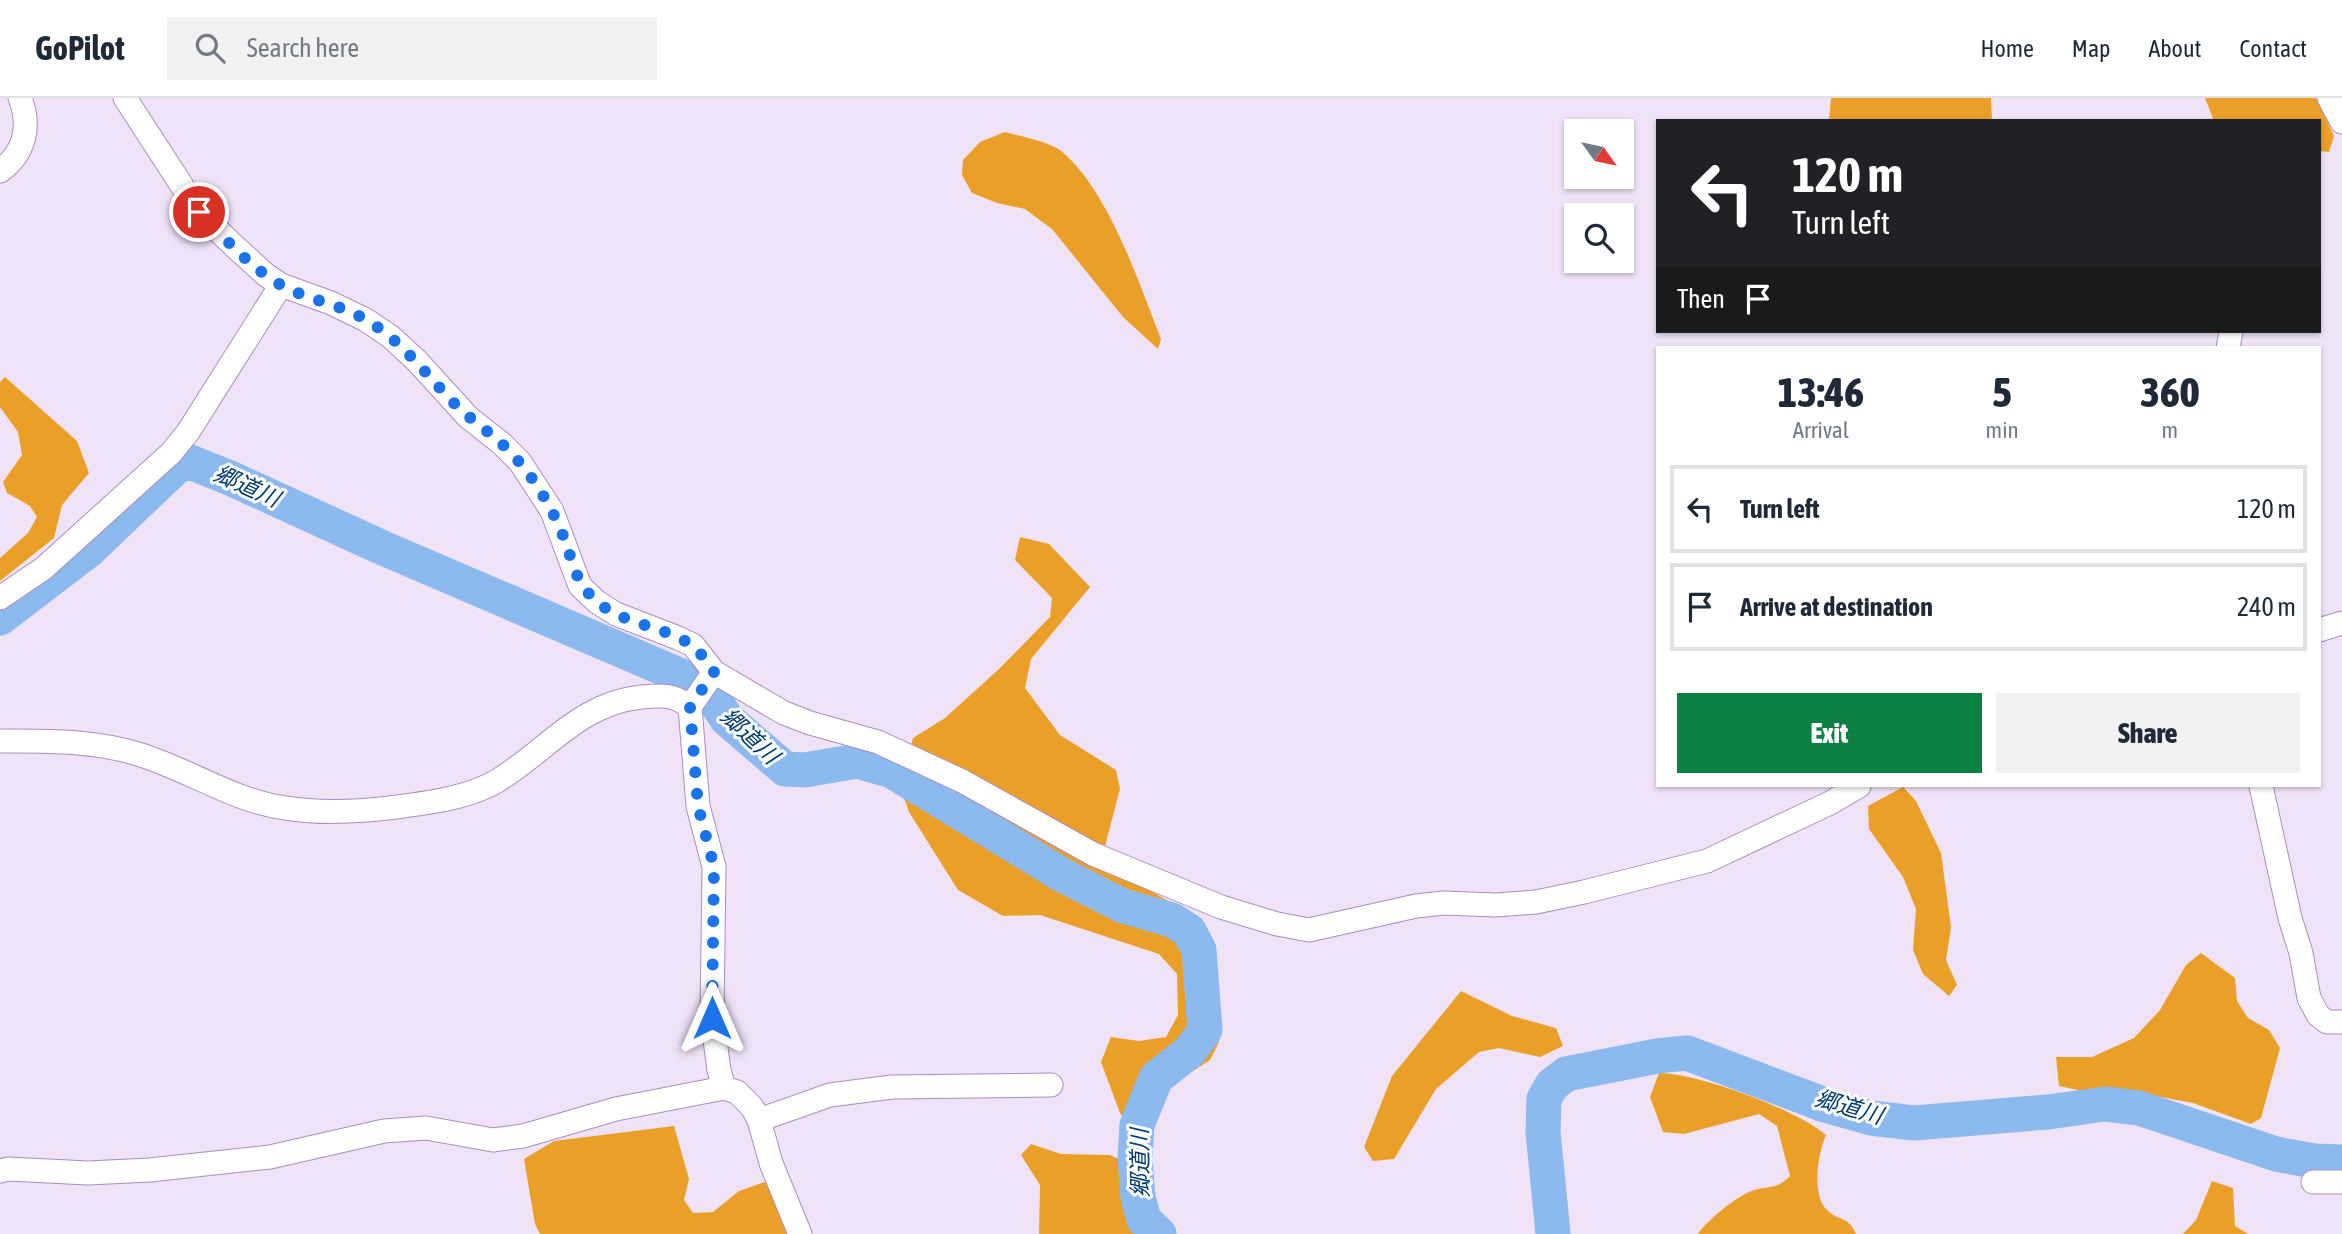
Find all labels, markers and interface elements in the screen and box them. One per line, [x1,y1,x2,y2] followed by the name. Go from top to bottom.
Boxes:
[167,17,657,80] search box
[35,29,125,67] text: GoPilot
[191,29,229,67] icon: search
[247,33,359,63] text: Search here
[1980,35,2034,62] text: Home
[2072,35,2110,62] text: Map
[2148,35,2201,62] text: About
[2239,35,2307,62] text: Contact
[1564,119,1634,189] north arrow
[1564,119,1634,273] map controls
[1792,146,1903,202] text: 120 m
[1677,147,1768,238] icon: left
[169,182,229,242] pin
[180,193,218,231] icon: arrive
[1564,203,1634,273] button: search
[1792,204,1890,241] text: Turn left
[1739,280,1777,318] icon: arrive
[1677,284,1725,314] text: Then
[1778,368,1864,416] text: 13:46
[1992,368,2012,416] text: 5
[2140,368,2199,416] text: 360
[1793,417,1849,443] text: Arrival
[1986,417,2019,443] text: min
[2162,417,2178,443] text: m
[210,460,287,513] water label: 郷道川
[1681,490,1719,528] icon: left
[1740,494,1820,524] text: Turn left
[2237,494,2296,524] text: 120 m
[1681,588,1719,626] icon: arrive
[1740,592,1933,622] text: Arrive at destination
[2237,592,2296,622] text: 240 m
[1677,693,1982,773] button: Exit
[1996,693,2300,773] button: Share
[716,703,786,771] water label: 郷道川
[675,981,749,1055] position arrow
[1812,1085,1889,1130] water label: 郷道川
[1126,1125,1154,1198] water label: 郷道川

